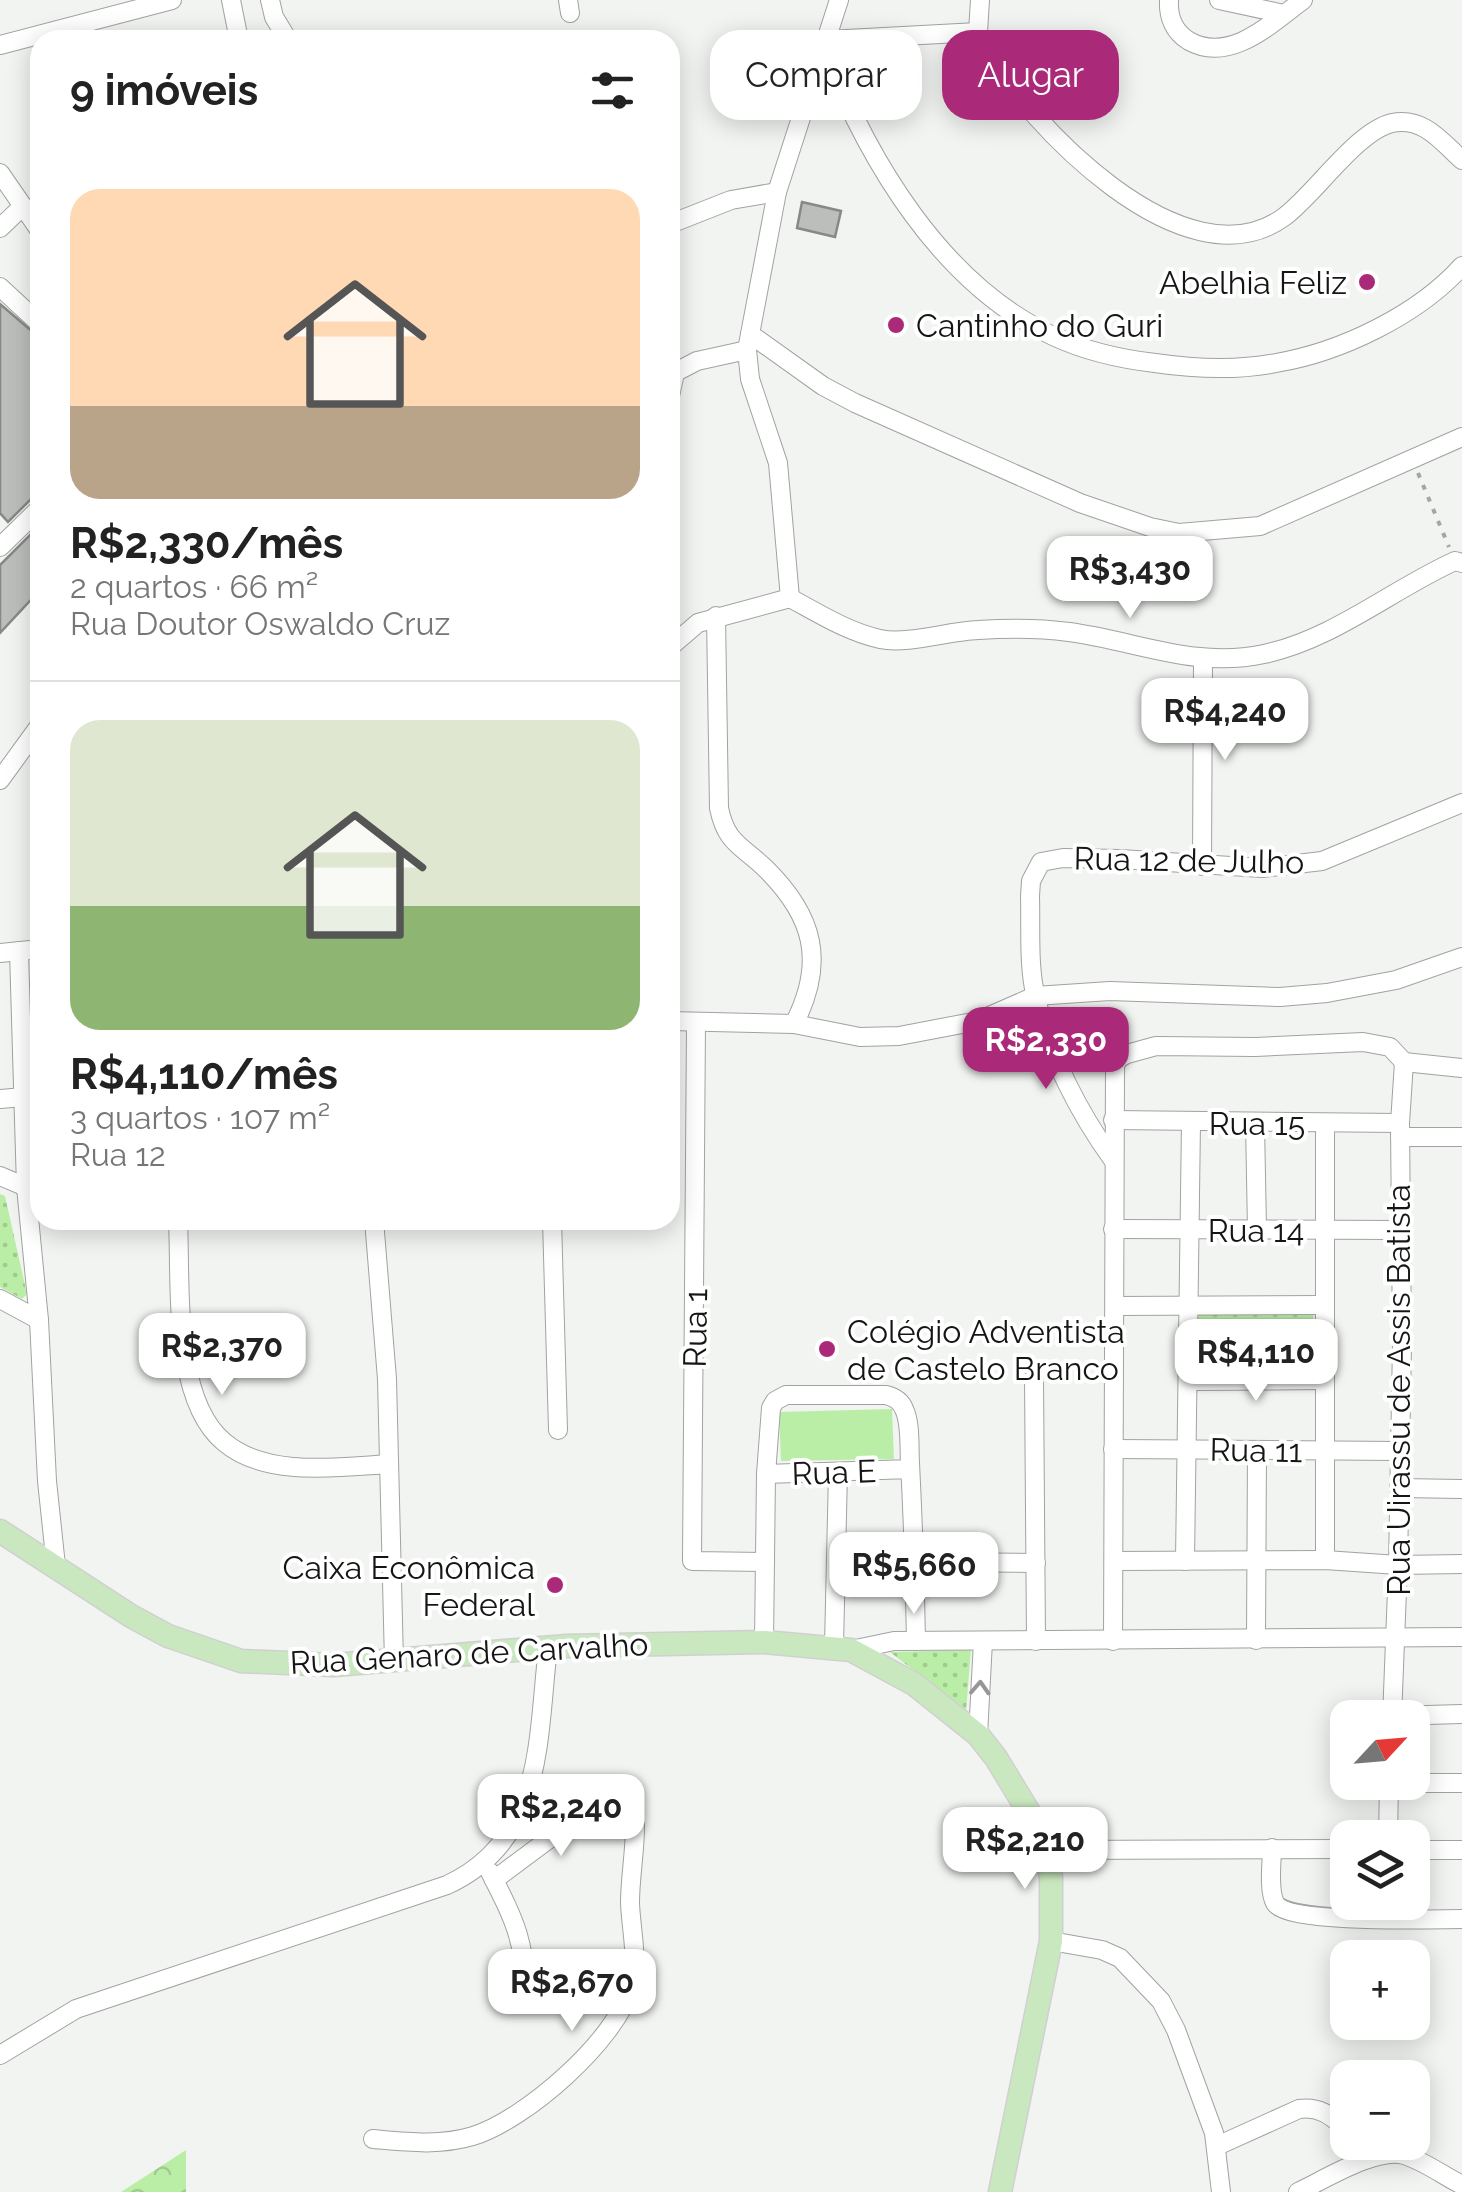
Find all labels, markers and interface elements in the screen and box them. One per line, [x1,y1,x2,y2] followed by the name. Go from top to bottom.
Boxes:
[710,30,922,120] chip: Comprar
[942,30,1119,120] chip: Alugar
[585,63,640,118] icon: filters
[70,66,258,115] text: 9 imóveis
[265,254,445,434] icon: home
[1159,264,1347,301] place label: Abelhia Feliz
[1356,271,1378,293] marker: Abelhia Feliz
[916,307,1163,344] place label: Cantinho do Guri
[885,314,907,336] marker: Cantinho do Guri
[70,519,343,568] text: R$2,330/mês
[1038,536,1222,621] pin: R$3,430
[1069,550,1191,587] text: R$3,430
[70,568,318,605] text: 2 quartos · 66 m²
[70,605,450,642] text: Rua Doutor Oswaldo Cruz
[1133,678,1317,763] pin: R$4,240
[1163,692,1287,729] text: R$4,240
[265,785,445,965] icon: home
[1073,839,1305,881] street label: Rua 12 de Julho
[954,1007,1138,1092] pin: R$2,330
[985,1021,1107,1058] text: R$2,330
[70,1050,338,1099] text: R$4,110/mês
[70,1099,330,1136] text: 3 quartos · 107 m²
[1209,1105,1305,1142] street label: Rua 15
[70,1136,166,1173] text: Rua 12
[1380,1184,1417,1596] street label: Rua Uirassu de Assis Batista
[1208,1212,1304,1249] street label: Rua 14
[676,1288,714,1368] street label: Rua 1
[130,1313,314,1398] pin: R$2,370
[847,1313,1125,1387] place label: Colégio Adventista de Castelo Branco
[1164,1319,1348,1404] pin: R$4,110
[161,1327,283,1364] text: R$2,370
[1197,1333,1315,1370] text: R$4,110
[816,1338,838,1360] marker: Colégio Adventista de Castelo Branco
[1209,1431,1303,1469] street label: Rua 11
[791,1452,877,1492] street label: Rua E
[822,1532,1006,1617] pin: R$5,660
[851,1546,977,1583] text: R$5,660
[283,1549,535,1623] place label: Caixa Econômica Federal
[544,1574,566,1596] marker: Caixa Econômica Federal
[289,1625,649,1681] street label: Rua Genaro de Carvalho
[969,1680,990,1696] one-way arrow
[1330,1700,1430,1800] north arrow
[1330,1700,1430,2160] map controls
[469,1774,653,1859] pin: R$2,240
[499,1788,623,1825] text: R$2,240
[933,1807,1117,1892] pin: R$2,210
[1330,1820,1430,1920] button: layers
[965,1821,1085,1858] text: R$2,210
[1330,1940,1430,2040] button: +
[480,1949,664,2034] pin: R$2,670
[510,1963,634,2000] text: R$2,670
[1330,2060,1430,2160] button: −

